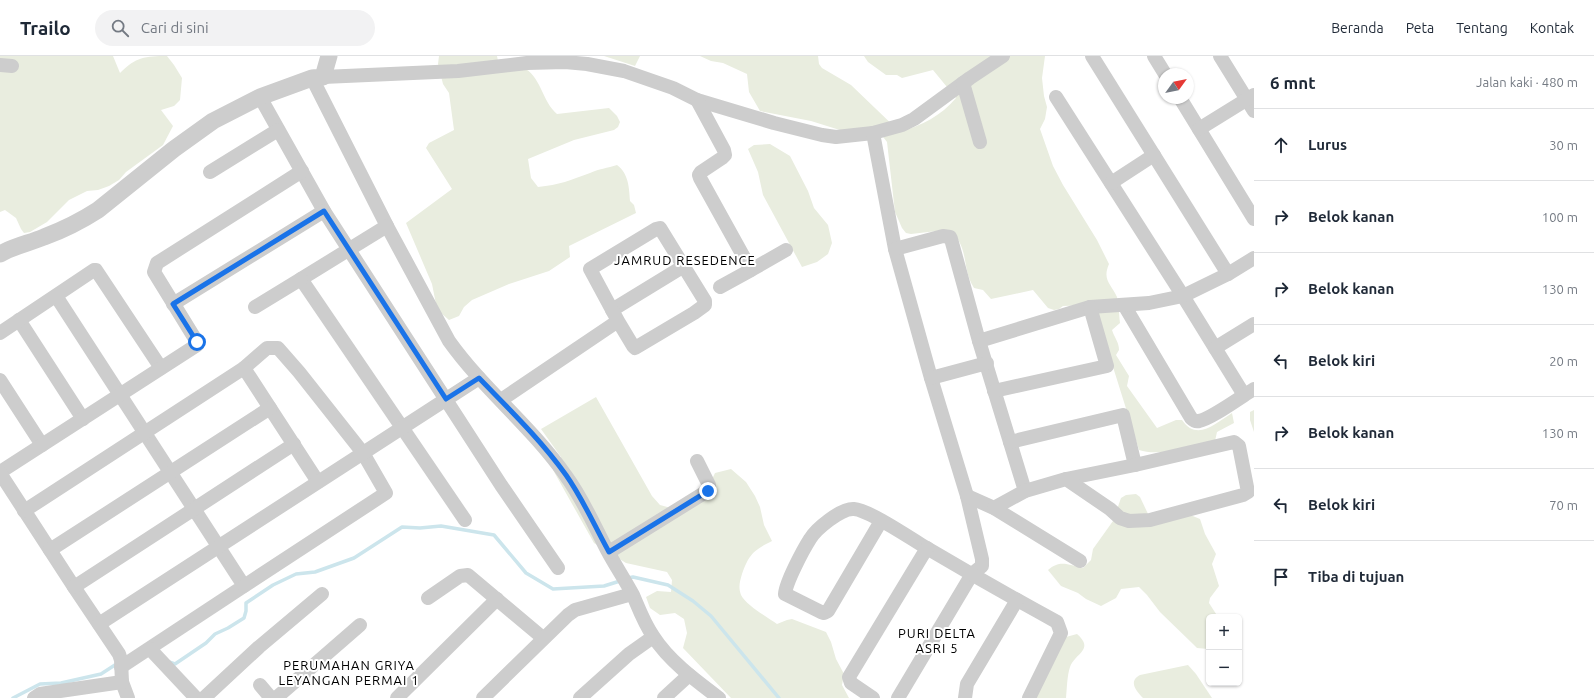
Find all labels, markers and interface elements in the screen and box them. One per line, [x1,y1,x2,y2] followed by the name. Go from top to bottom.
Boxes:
[95,10,375,46] search box
[20,17,71,39] text: Trailo
[109,17,131,39] icon: search
[141,19,209,36] text: Cari di sini
[1331,20,1384,36] text: Beranda
[1406,20,1434,36] text: Peta
[1456,20,1508,36] text: Tentang
[1530,20,1574,36] text: Kontak
[1158,68,1194,104] north arrow
[1270,73,1316,92] text: 6 mnt
[1476,75,1578,89] text: Jalan kaki · 480 m
[1270,134,1292,156] icon: ahead
[1308,136,1347,153] text: Lurus
[1549,138,1578,152] text: 30 m
[1270,206,1292,228] icon: right
[1308,208,1394,225] text: Belok kanan
[1542,210,1578,224] text: 100 m
[614,253,756,267] district label: JAMRUD RESEDENCE
[1270,278,1292,300] icon: right
[1308,280,1394,297] text: Belok kanan
[1542,282,1578,296] text: 130 m
[188,333,206,351] route start
[1270,350,1292,372] icon: left
[1308,352,1375,369] text: Belok kiri
[1549,354,1578,368] text: 20 m
[1270,422,1292,444] icon: right
[1308,424,1394,441] text: Belok kanan
[1542,426,1578,440] text: 130 m
[699,482,717,500] route end
[1270,494,1292,516] icon: left
[1308,496,1375,513] text: Belok kiri
[1549,498,1578,512] text: 70 m
[1270,566,1292,588] icon: arrive
[1308,568,1404,585] text: Tiba di tujuan
[1206,614,1242,686] map controls
[1206,614,1242,650] button: +
[898,626,976,655] district label: PURI DELTA ASRI 5
[1206,650,1242,686] button: −
[278,658,420,687] district label: PERUMAHAN GRIYA LEYANGAN PERMAI 1

